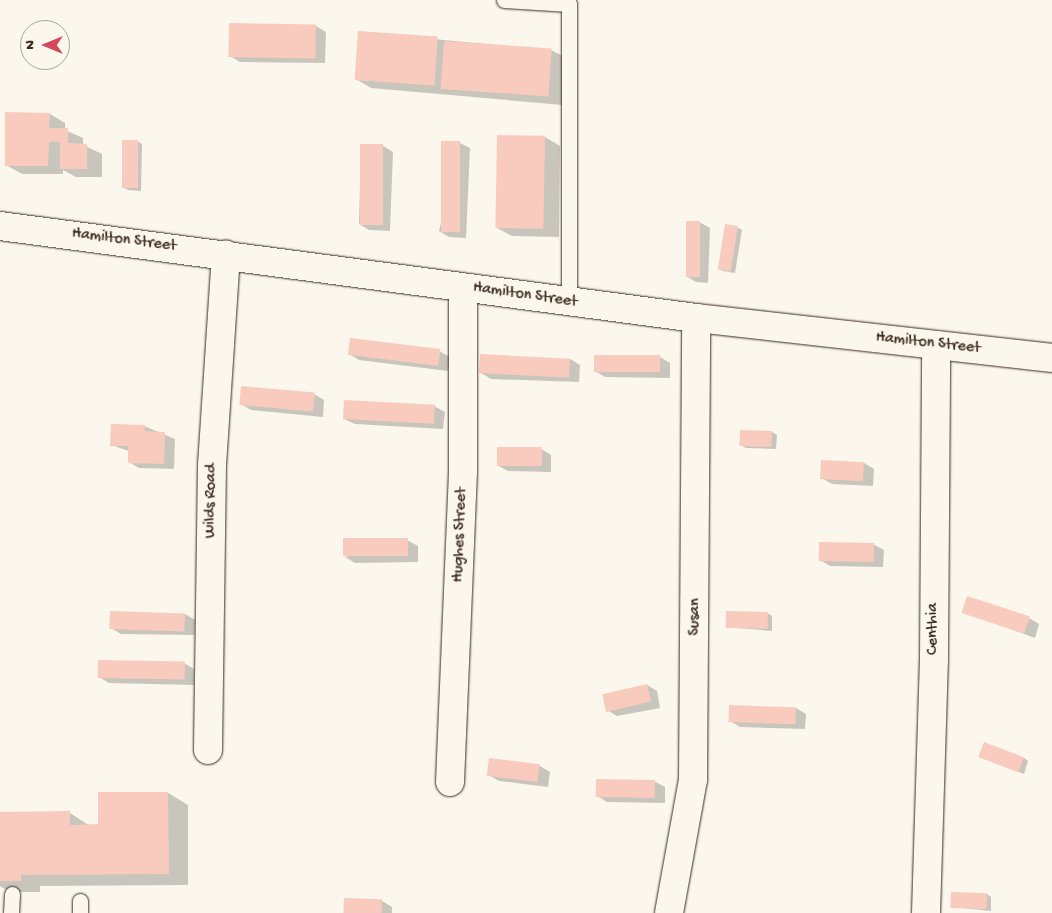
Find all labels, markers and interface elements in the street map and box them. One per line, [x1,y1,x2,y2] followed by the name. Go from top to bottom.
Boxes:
[20,20,70,70] north arrow
[22,40,39,50] text: N
[71,225,177,257] street label: Hamilton Street
[472,279,578,313] street label: Hamilton Street
[875,329,981,359] street label: Hamilton Street
[202,464,222,538] street label: Wilds Road
[450,487,472,583] street label: Hughes Street
[686,598,706,636] street label: Susan
[924,603,944,655] street label: Centhia

